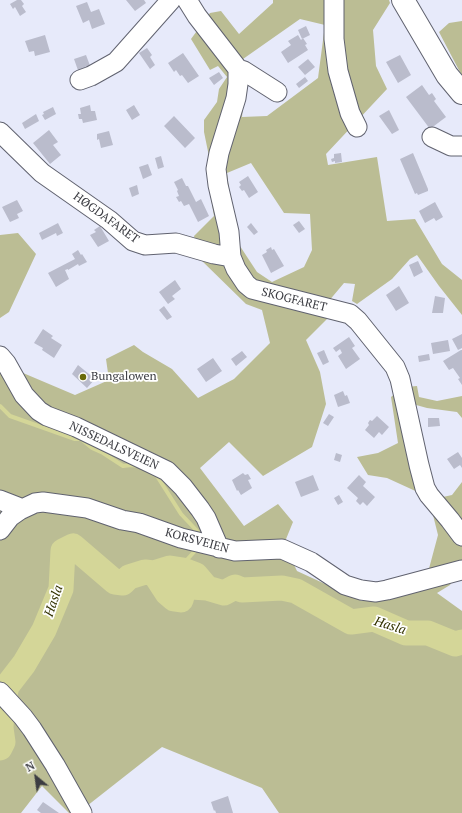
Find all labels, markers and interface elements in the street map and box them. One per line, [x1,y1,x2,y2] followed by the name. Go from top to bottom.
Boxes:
[70,189,142,247] street label: HØGDAFARET
[260,285,328,315] street label: SKOGFARET
[91,370,157,384] place label: Bungalowen
[78,372,88,382] marker: Bungalowen
[67,419,161,473] street label: NISSEDALSVEIEN
[164,526,230,556] street label: KORSVEIEN
[41,583,67,619] water label: Hasla
[372,614,408,638] water label: Hasla
[16,757,56,797] north arrow
[23,758,37,775] text: N

